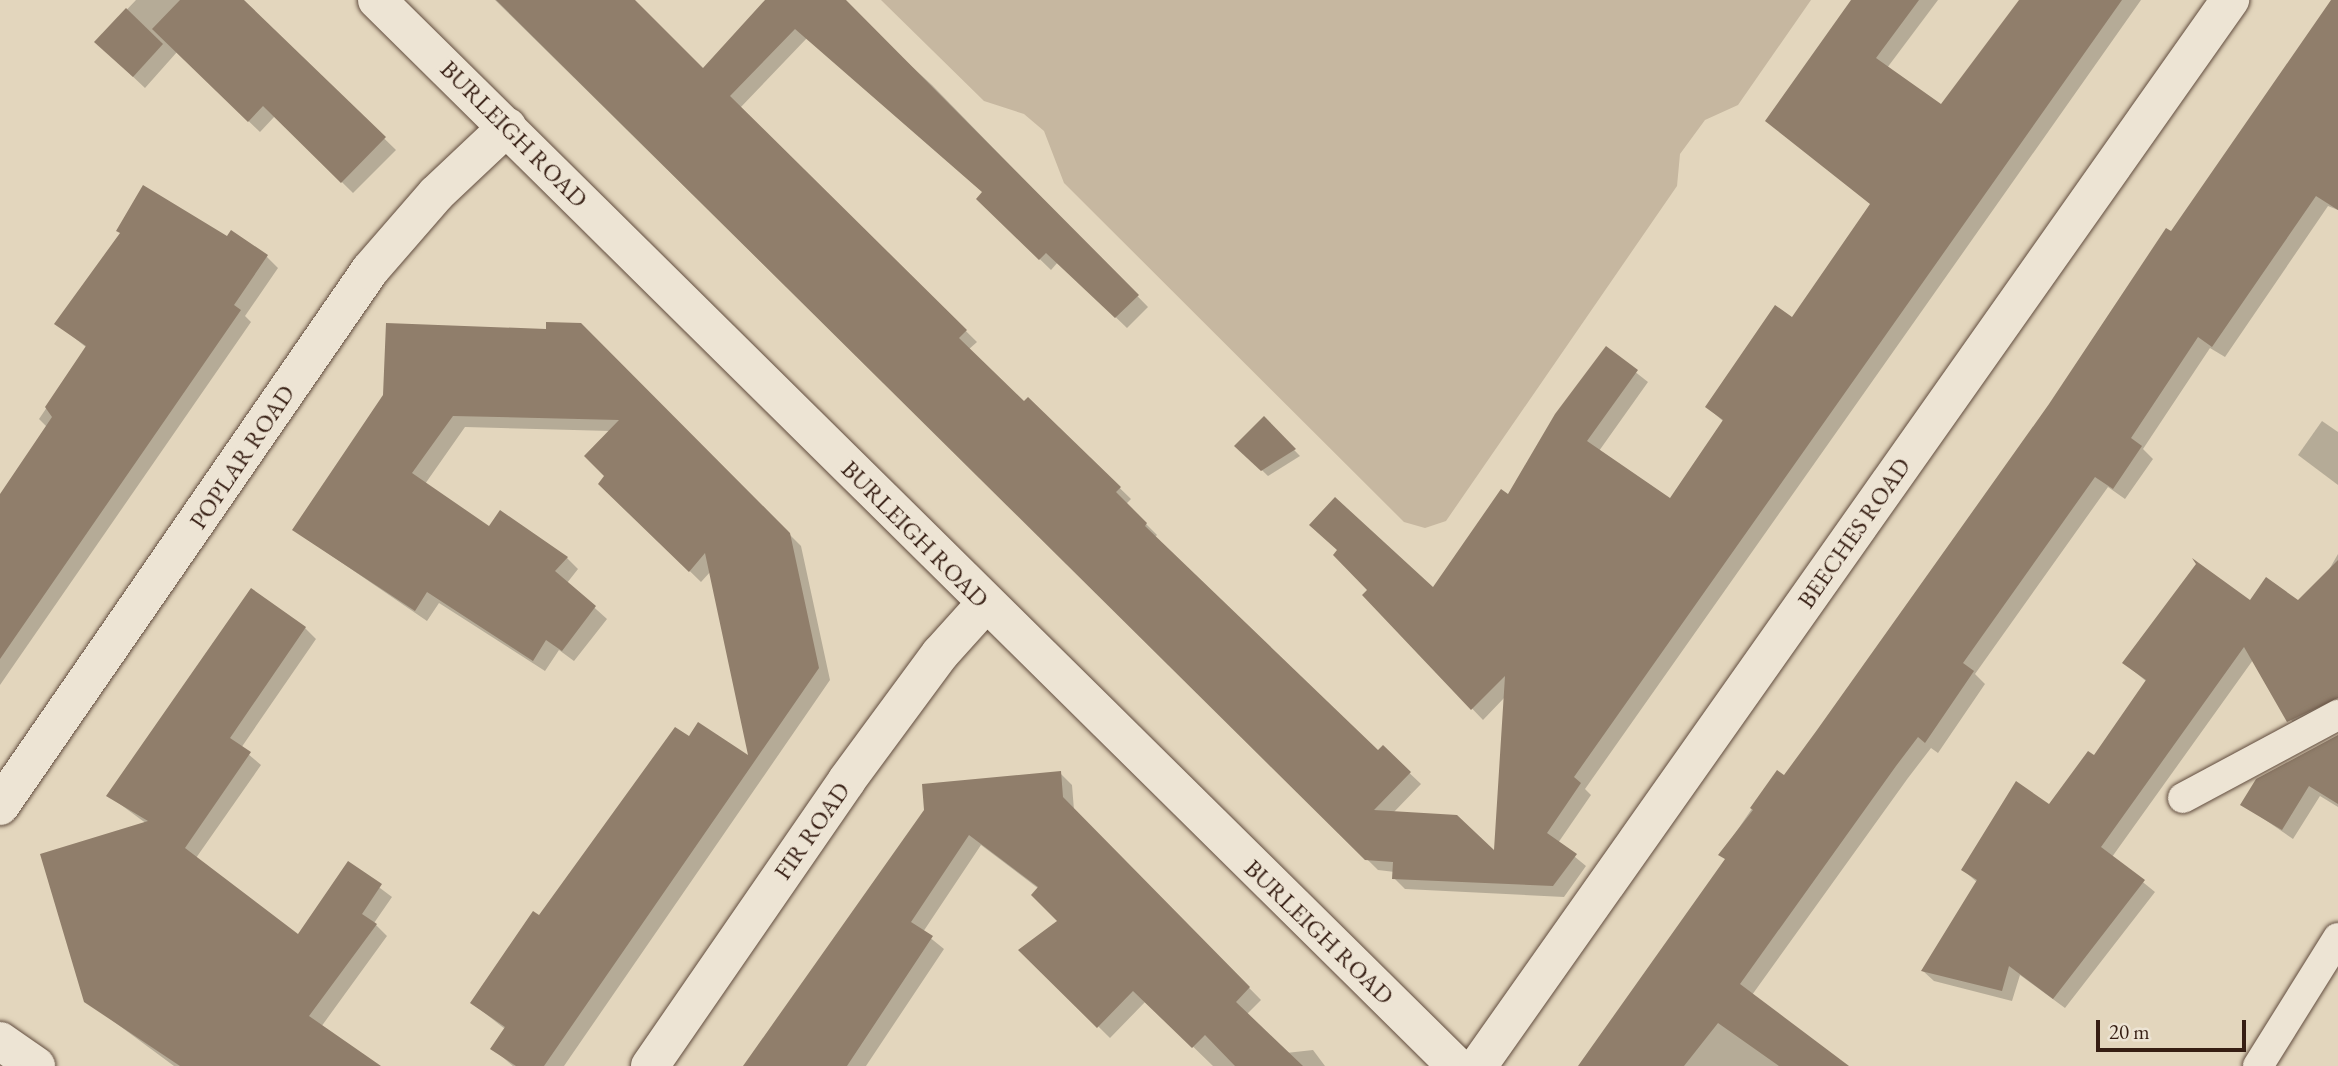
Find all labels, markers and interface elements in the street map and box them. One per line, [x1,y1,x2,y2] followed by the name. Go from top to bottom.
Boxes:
[435,55,593,213] street label: BURLEIGH ROAD
[183,380,301,534] street label: POPLAR ROAD
[1792,452,1916,614] street label: BEECHES ROAD
[836,455,994,613] street label: BURLEIGH ROAD
[768,777,856,885] street label: FIR ROAD
[1239,854,1399,1010] street label: BURLEIGH ROAD
[2100,1006,2250,1050] scale bar
[2109,1018,2150,1045] text: 20 m

